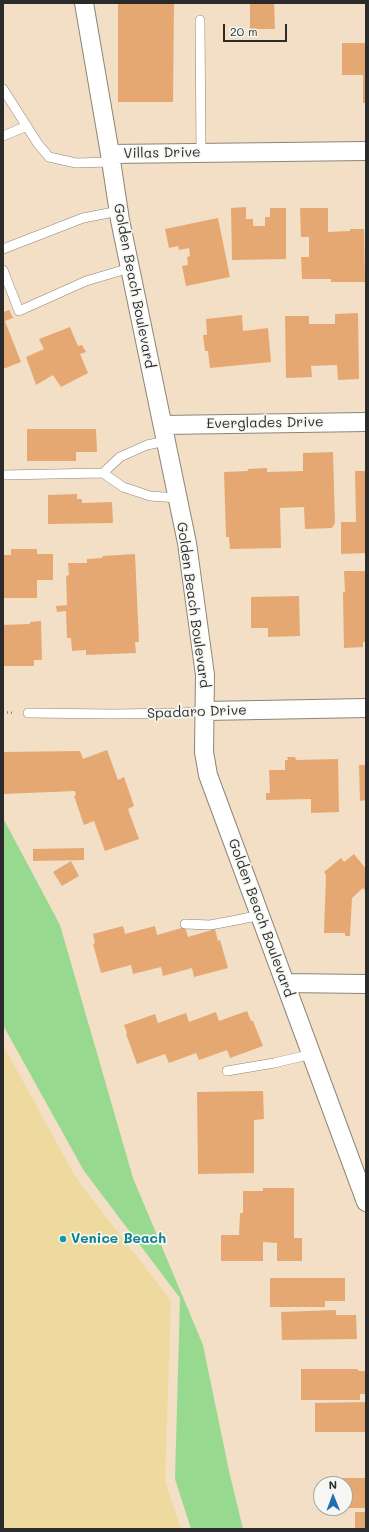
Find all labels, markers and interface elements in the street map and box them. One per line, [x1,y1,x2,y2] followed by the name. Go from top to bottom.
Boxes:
[225,16,289,42] scale bar
[230,23,258,39] text: 20 m
[123,144,201,162] street label: Villas Drive
[110,202,158,370] street label: Golden Beach Boulevard
[206,414,324,432] street label: Everglades Drive
[173,521,213,689] street label: Golden Beach Boulevard
[147,702,247,722] street label: Spadaro Drive
[224,836,298,1000] street label: Golden Beach Boulevard
[71,1231,166,1247] place label: Venice Beach
[58,1234,68,1244] marker: Venice Beach
[313,1476,353,1516] north arrow
[328,1477,337,1492] text: N

